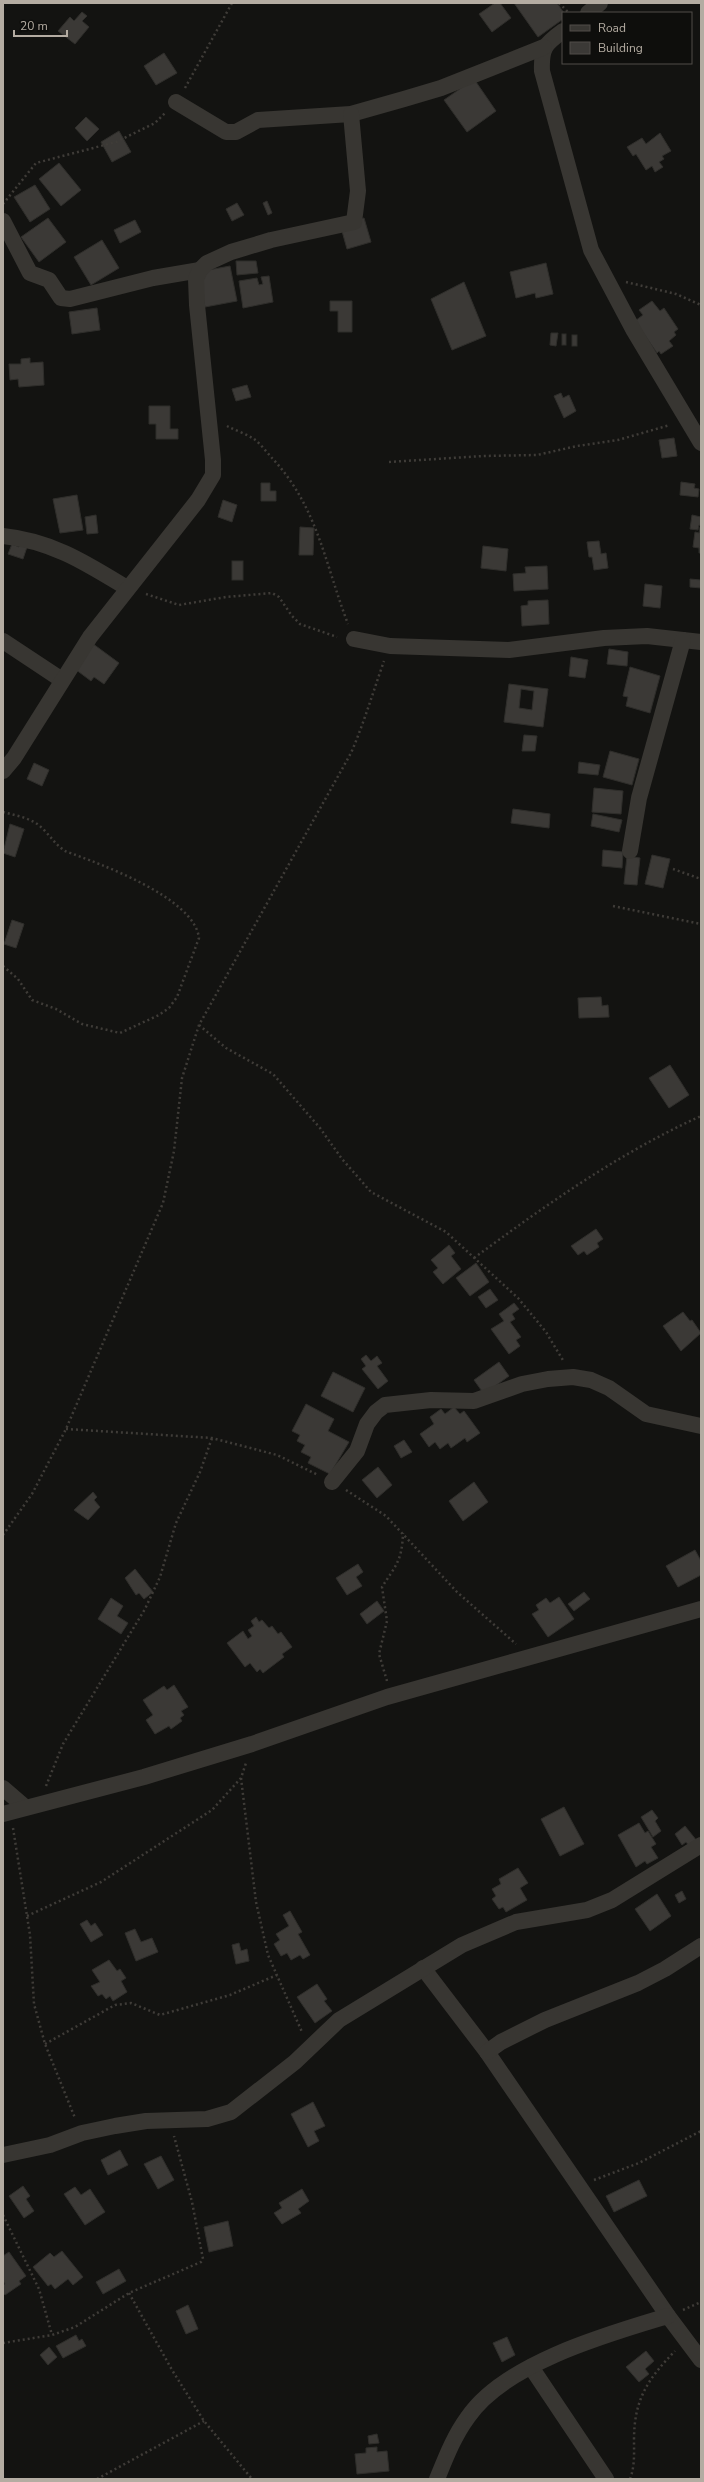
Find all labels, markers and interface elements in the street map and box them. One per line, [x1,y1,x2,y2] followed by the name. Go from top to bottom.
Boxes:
[14,12,67,38] scale bar
[562,12,692,64] legend
[20,18,48,34] text: 20 m
[598,20,626,36] text: Road
[598,40,643,56] text: Building

